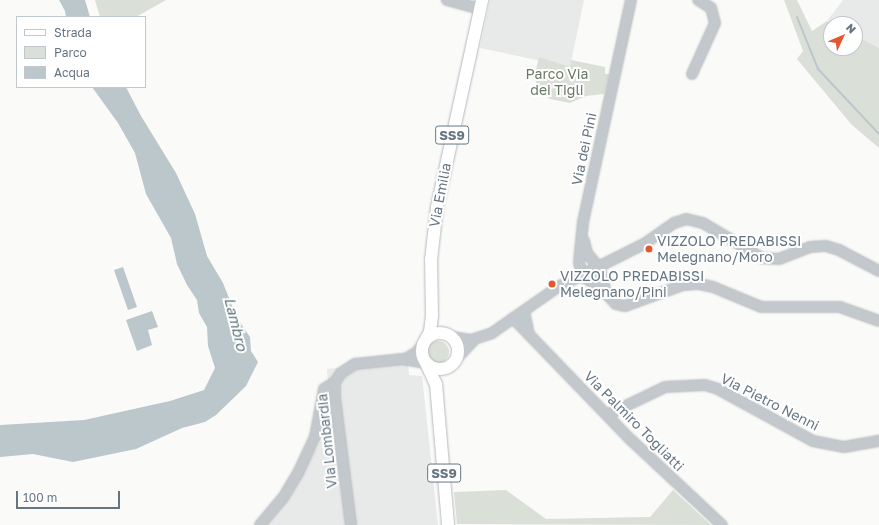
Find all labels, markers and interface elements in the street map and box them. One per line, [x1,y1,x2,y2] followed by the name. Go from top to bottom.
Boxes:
[16,16,146,88] legend
[823,16,863,56] north arrow
[844,20,859,36] text: N
[54,25,92,40] text: Strada
[54,45,87,60] text: Parco
[54,65,90,80] text: Acqua
[526,66,588,98] park label: Parco Via dei Tigli
[568,111,600,187] street label: Via dei Pini
[435,124,469,146] road number: SS9
[426,161,454,229] street label: Via Emilia
[657,233,801,266] place label: VIZZOLO PREDABISSI Melegnano/Moro
[644,244,654,254] marker: VIZZOLO PREDABISSI Melegnano/Moro
[560,268,704,300] place label: VIZZOLO PREDABISSI Melegnano/Pini
[547,279,557,289] marker: VIZZOLO PREDABISSI Melegnano/Pini
[221,295,251,353] water label: Lambro
[580,367,688,475] street label: Via Palmiro Togliatti
[718,370,822,434] street label: Via Pietro Nenni
[314,393,340,489] street label: Via Lombardia
[427,462,461,484] road number: SS9
[18,483,122,509] scale bar
[23,490,57,505] text: 100 m

